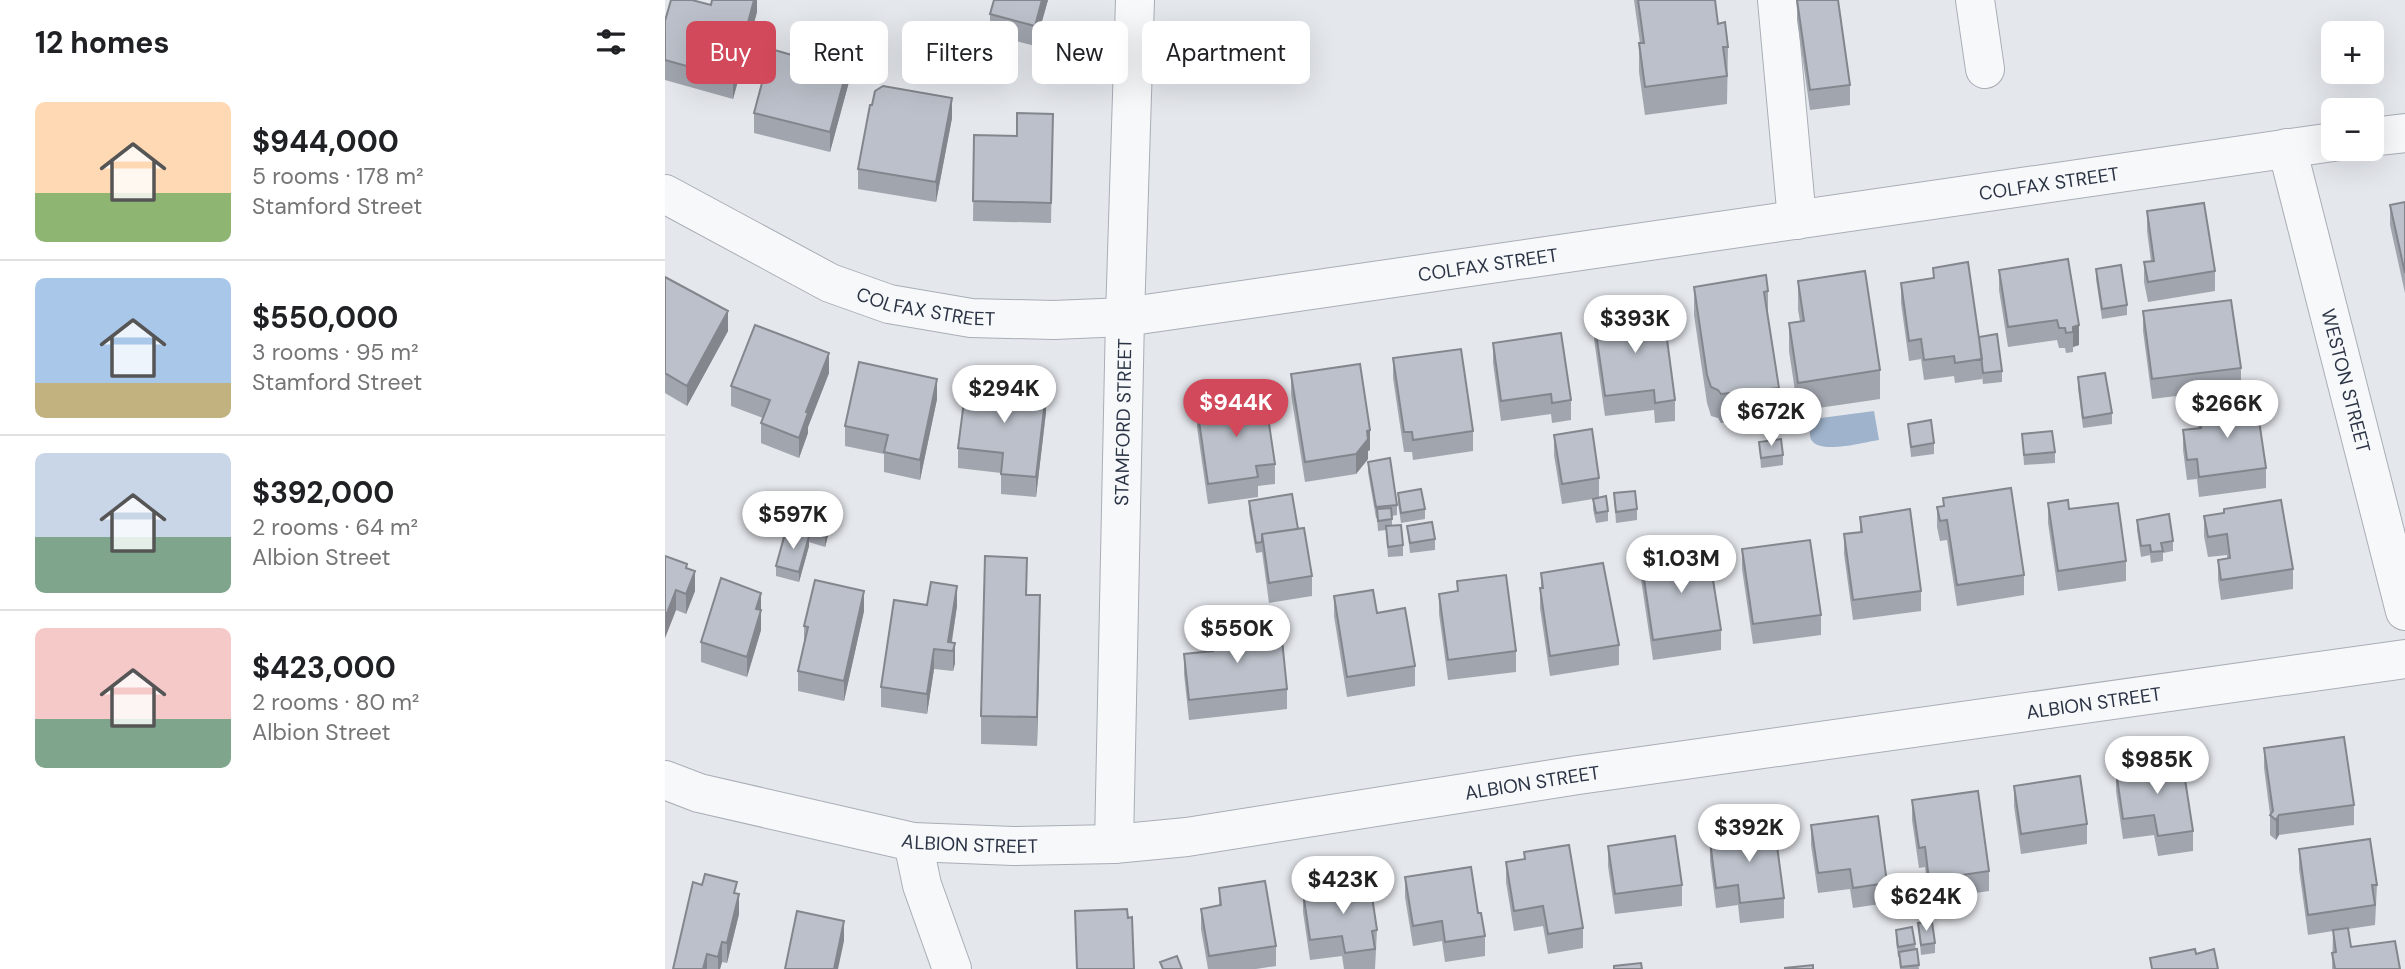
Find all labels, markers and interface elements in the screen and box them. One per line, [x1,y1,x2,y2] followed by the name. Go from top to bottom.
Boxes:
[686,21,776,84] chip: Buy
[790,21,888,84] chip: Rent
[902,21,1018,84] chip: Filters
[1032,21,1128,84] chip: New
[1142,21,1310,84] chip: Apartment
[2321,21,2384,161] map controls
[2321,21,2384,84] button: +
[35,23,169,62] text: 12 homes
[592,23,630,61] icon: filters
[2321,98,2384,161] button: −
[252,122,399,161] text: $944,000
[91,130,175,214] icon: home
[252,161,424,191] text: 5 rooms · 178 m²
[1977,161,2121,206] street label: COLFAX STREET
[252,191,422,221] text: Stamford Street
[1416,242,1560,287] street label: COLFAX STREET
[853,281,996,331] street label: COLFAX STREET
[1586,296,1684,355] pin: $393K
[252,298,398,337] text: $550,000
[1600,303,1670,333] text: $393K
[91,306,175,390] icon: home
[2316,306,2377,455] street label: WESTON STREET
[252,337,419,367] text: 3 rooms · 95 m²
[1109,338,1137,506] street label: STAMFORD STREET
[955,366,1053,425] pin: $294K
[252,367,422,397] text: Stamford Street
[968,373,1040,403] text: $294K
[1187,380,1285,439] pin: $944K
[2178,380,2276,440] pin: $266K
[1199,387,1273,417] text: $944K
[1722,388,1820,448] pin: $672K
[2191,388,2263,418] text: $266K
[1737,396,1805,426] text: $672K
[252,473,394,512] text: $392,000
[91,481,175,565] icon: home
[744,491,842,551] pin: $597K
[758,499,828,529] text: $597K
[252,512,418,542] text: 2 rooms · 64 m²
[1624,536,1738,595] pin: $1.03M
[252,542,390,572] text: Albion Street
[1642,543,1720,573] text: $1.03M
[1188,606,1286,665] pin: $550K
[1200,613,1274,643] text: $550K
[252,648,396,687] text: $423,000
[91,656,175,740] icon: home
[2024,681,2163,725] street label: ALBION STREET
[252,687,419,717] text: 2 rooms · 80 m²
[252,717,390,747] text: Albion Street
[2108,736,2206,796] pin: $985K
[2121,744,2193,774] text: $985K
[1463,760,1602,805] street label: ALBION STREET
[1700,804,1798,864] pin: $392K
[1714,812,1784,842] text: $392K
[899,827,1039,859] street label: ALBION STREET
[1294,856,1392,916] pin: $423K
[1307,864,1379,894] text: $423K
[1877,874,1975,933] pin: $624K
[1890,881,1962,911] text: $624K

